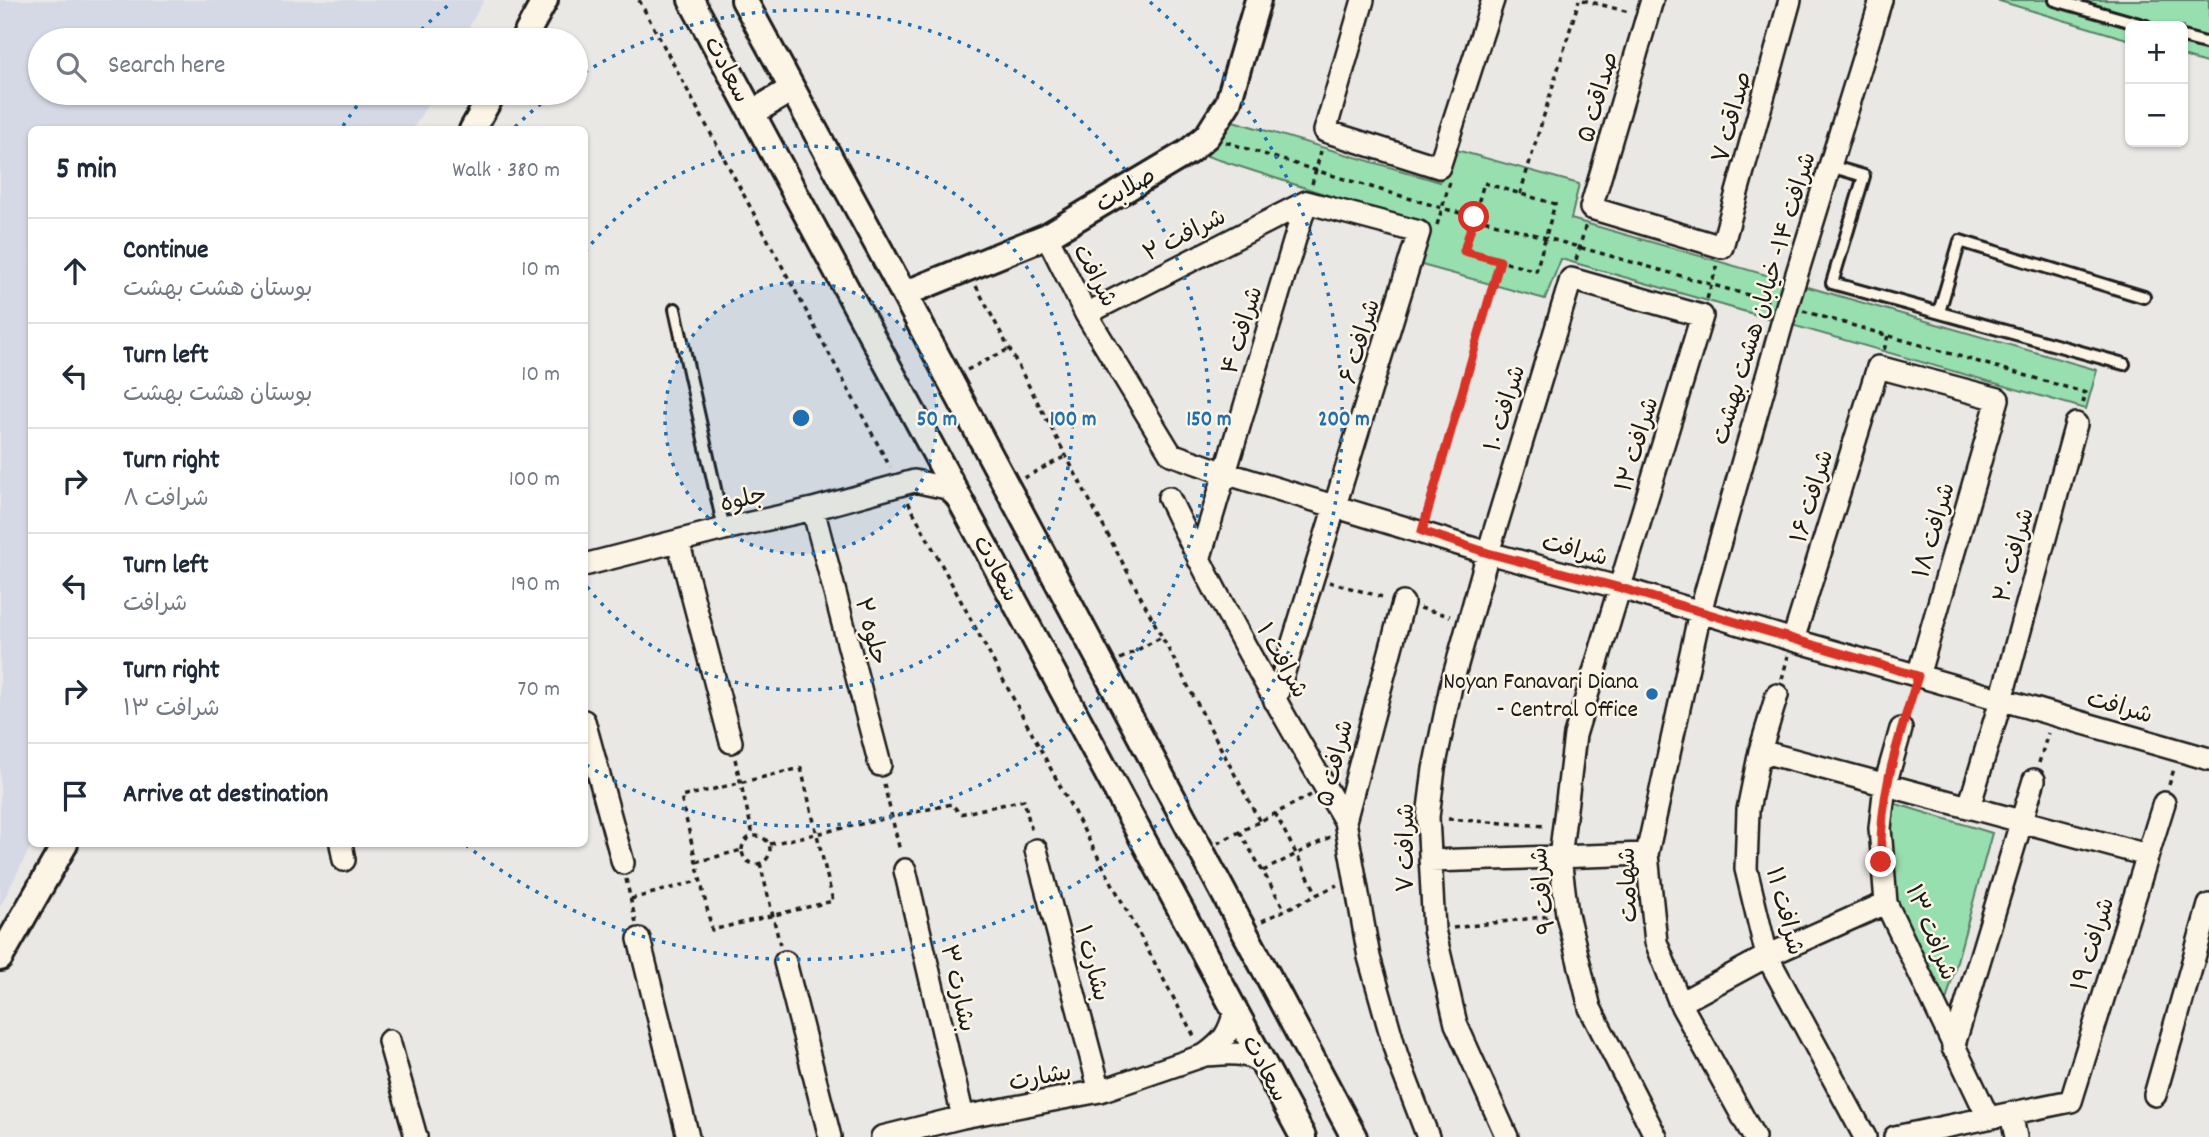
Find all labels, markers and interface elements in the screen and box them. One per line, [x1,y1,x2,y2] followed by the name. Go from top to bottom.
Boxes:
[2125,21,2188,147] map controls
[2125,21,2188,84] button: +
[28,28,588,105] search box
[694,31,757,110] street label: سعادت
[52,48,90,86] icon: search
[108,48,226,85] text: Search here
[1571,48,1629,147] street label: صداقت ۵
[1705,68,1762,167] street label: صداقت ۷
[2125,84,2188,147] button: −
[1705,148,1827,449] street label: شرافت ۱۴- خیابان هشت بهشت
[56,150,117,193] text: 5 min
[452,155,560,188] text: Walk · 380 m
[1090,160,1163,223] street label: صلابت
[1138,201,1233,272] street label: شرافت ۲
[1458,201,1489,232] route start
[123,233,208,270] text: Continue
[1063,239,1124,314] street label: شرافت
[56,252,94,290] icon: ahead
[521,254,560,287] text: 10 m
[123,274,312,307] text: بوستان هشت بهشت
[1214,283,1273,379] street label: شرافت ۴
[1333,295,1391,389] street label: شرافت ۶
[123,338,209,375] text: Turn left
[56,357,94,395] icon: left
[521,359,560,392] text: 10 m
[1478,361,1536,456] street label: شرافت ۱۰
[123,379,312,412] text: بوستان هشت بهشت
[1608,393,1669,496] street label: شرافت ۱۲
[789,406,813,430] centre of rings
[917,406,957,436] text: 50 m
[1050,406,1096,436] text: 100 m
[1186,406,1232,436] text: 150 m
[1318,406,1370,436] text: 200 m
[123,443,220,480] text: Turn right
[1784,446,1844,548] street label: شرافت ۱۶
[56,462,94,500] icon: right
[509,464,560,497] text: 100 m
[717,479,770,523] street label: جلوه
[1906,479,1966,583] street label: شرافت ۱۸
[123,484,209,517] text: شرافت ۸
[1987,505,2045,607] street label: شرافت ۲۰
[1537,527,1611,577] street label: شرافت
[963,530,1026,609] street label: سعادت
[123,548,209,585] text: Turn left
[56,567,94,605] icon: left
[511,569,560,602] text: 190 m
[123,589,187,622] text: شرافت
[844,594,894,669] street label: جلوه ۲
[1246,618,1315,705] street label: شرافت ۱
[123,653,220,690] text: Turn right
[1443,666,1639,728] place label: Noyan Fanavari Diana - Central Office
[56,672,94,710] icon: right
[518,674,560,707] text: 70 m
[2082,683,2156,734] street label: شرافت
[1644,686,1660,702] marker: Noyan Fanavari Diana - Central Office
[123,694,220,727] text: شرافت ۱۳
[1310,716,1364,811] street label: شرافت ۵
[56,777,94,815] icon: arrive
[123,777,328,814] text: Arrive at destination
[1391,803,1425,893] street label: شرافت ۷
[1523,845,1566,936] street label: شرافت ۹
[1865,846,1896,877] route end
[1612,847,1648,923] street label: شهامت
[1755,864,1811,960] street label: شرافت ۱۱
[1895,880,1964,986] street label: شرافت ۱۳
[2065,894,2125,996] street label: شرافت ۱۹
[1064,922,1117,1006] street label: بشارت ۱
[930,942,983,1036] street label: بشارت ۳
[1232,1030,1295,1109] street label: سعادت
[1006,1056,1075,1102] street label: بشارت

